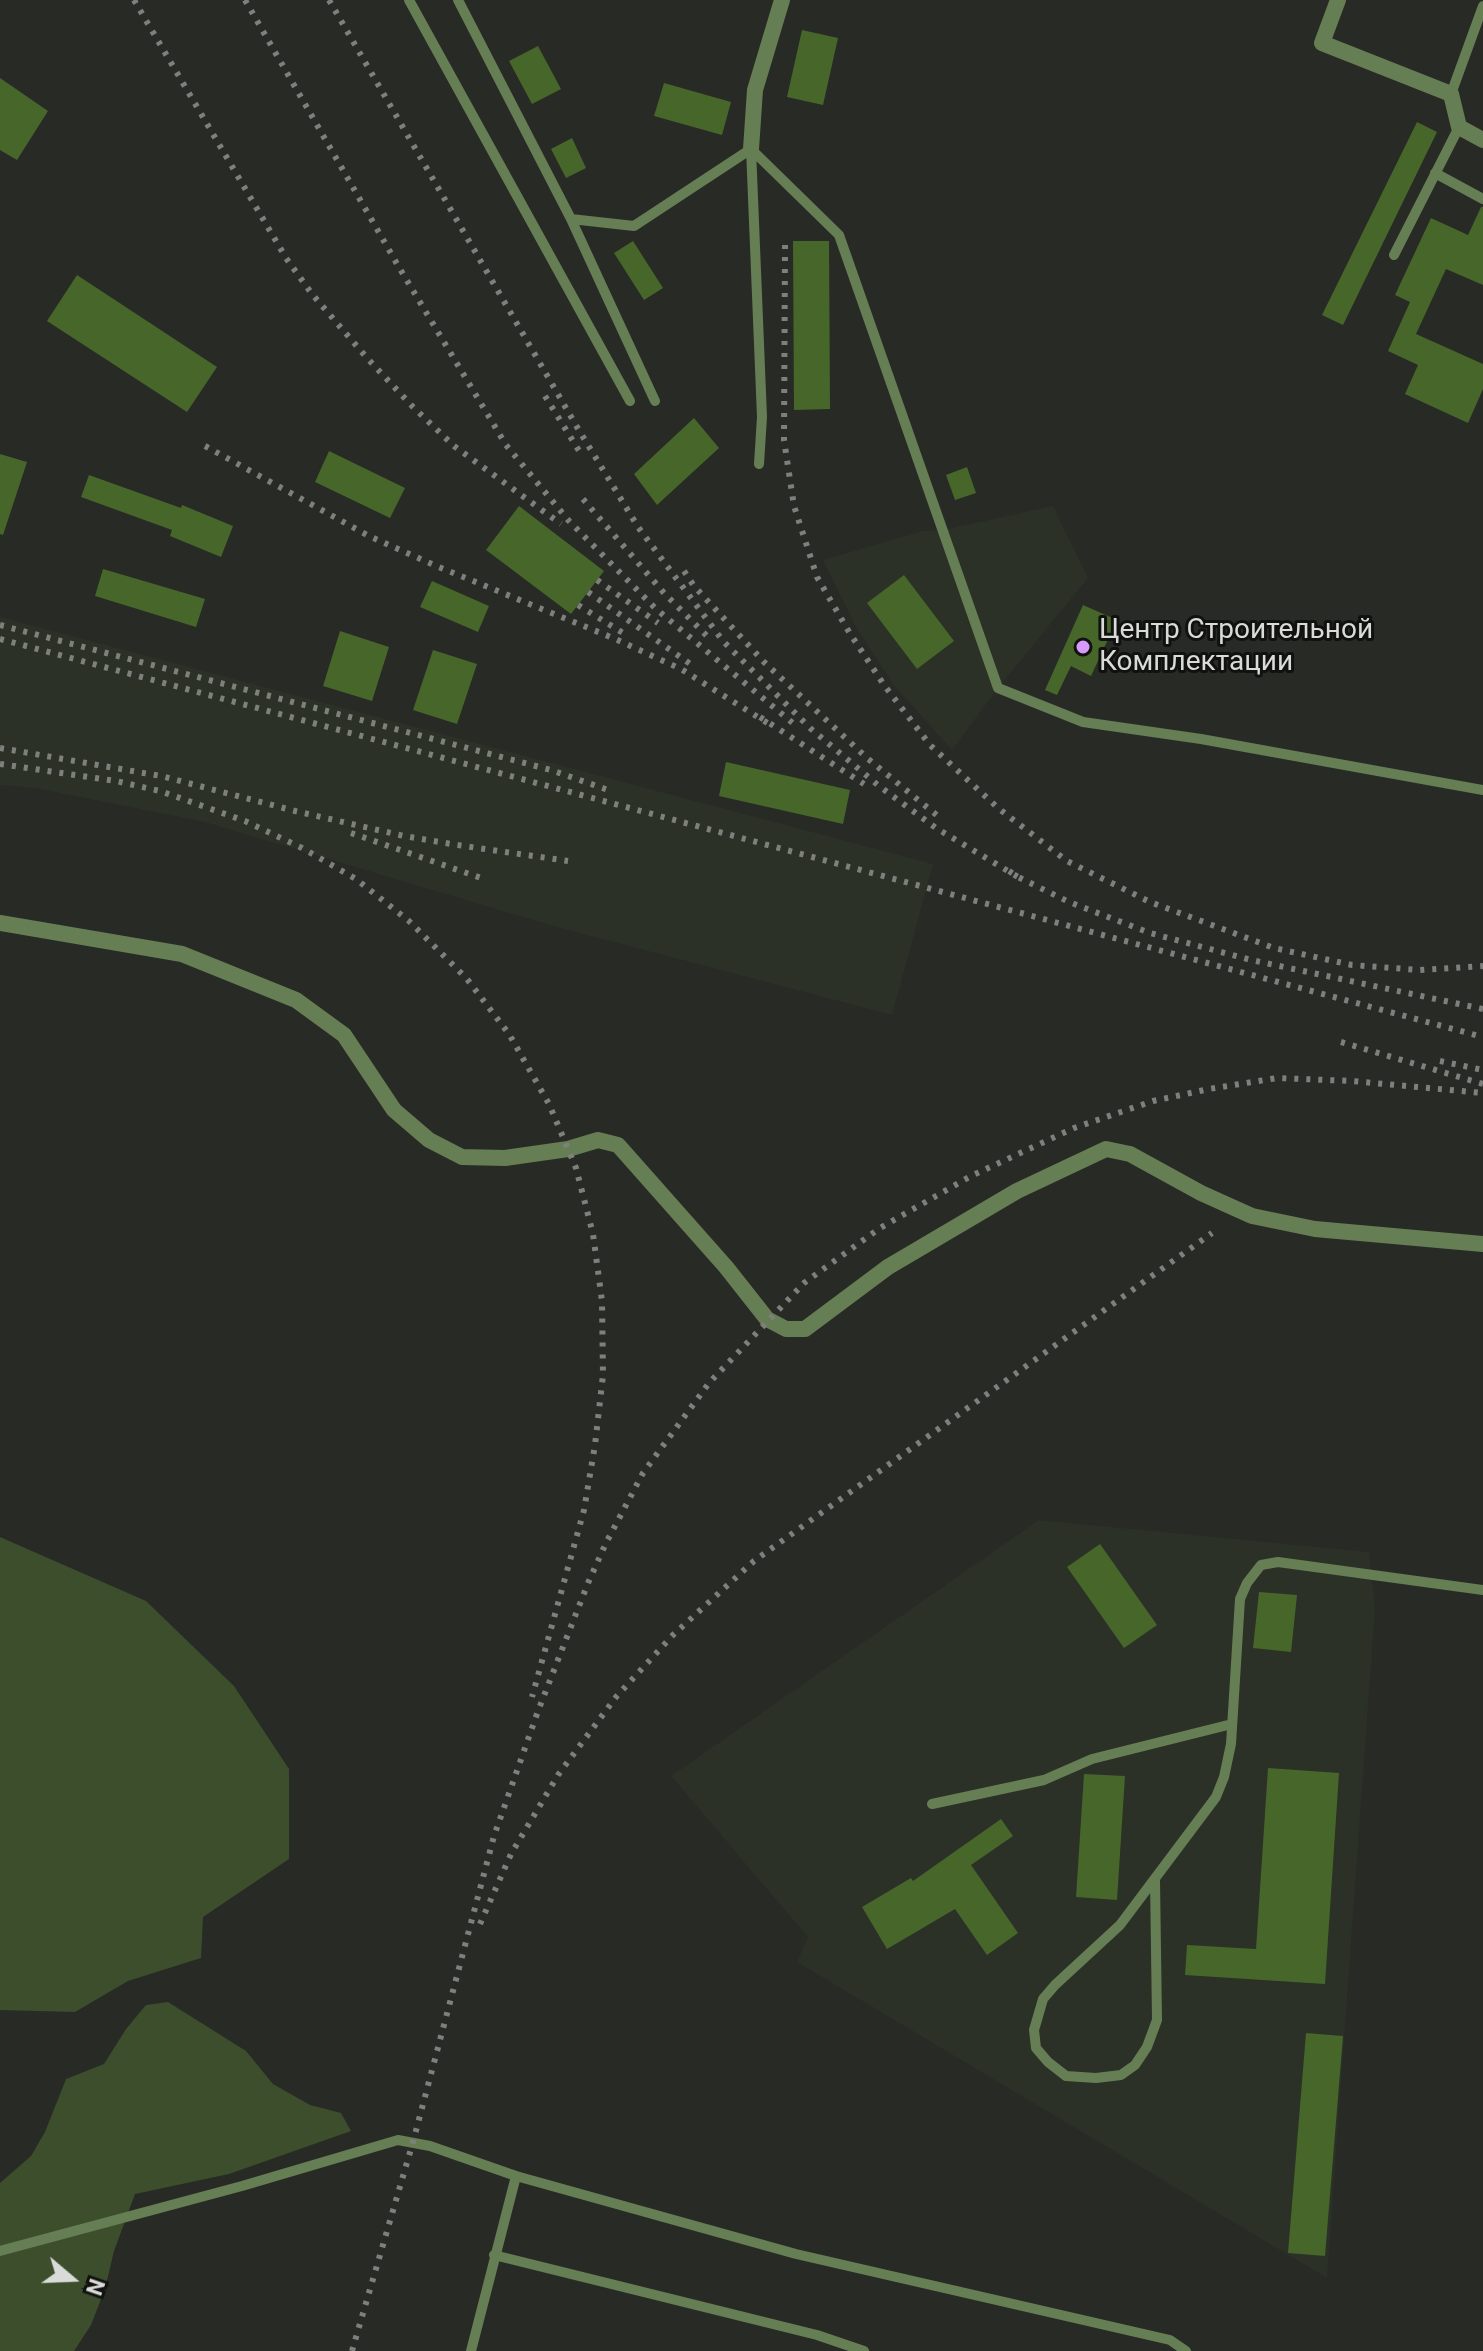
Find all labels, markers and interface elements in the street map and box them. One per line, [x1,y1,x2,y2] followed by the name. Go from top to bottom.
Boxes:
[1099,614,1373,680] place label: Центр Строительной Комплектации
[1074,638,1092,656] marker: Центр Строительной Комплектации
[32,2239,112,2319] north arrow
[81,2276,110,2298] text: N

